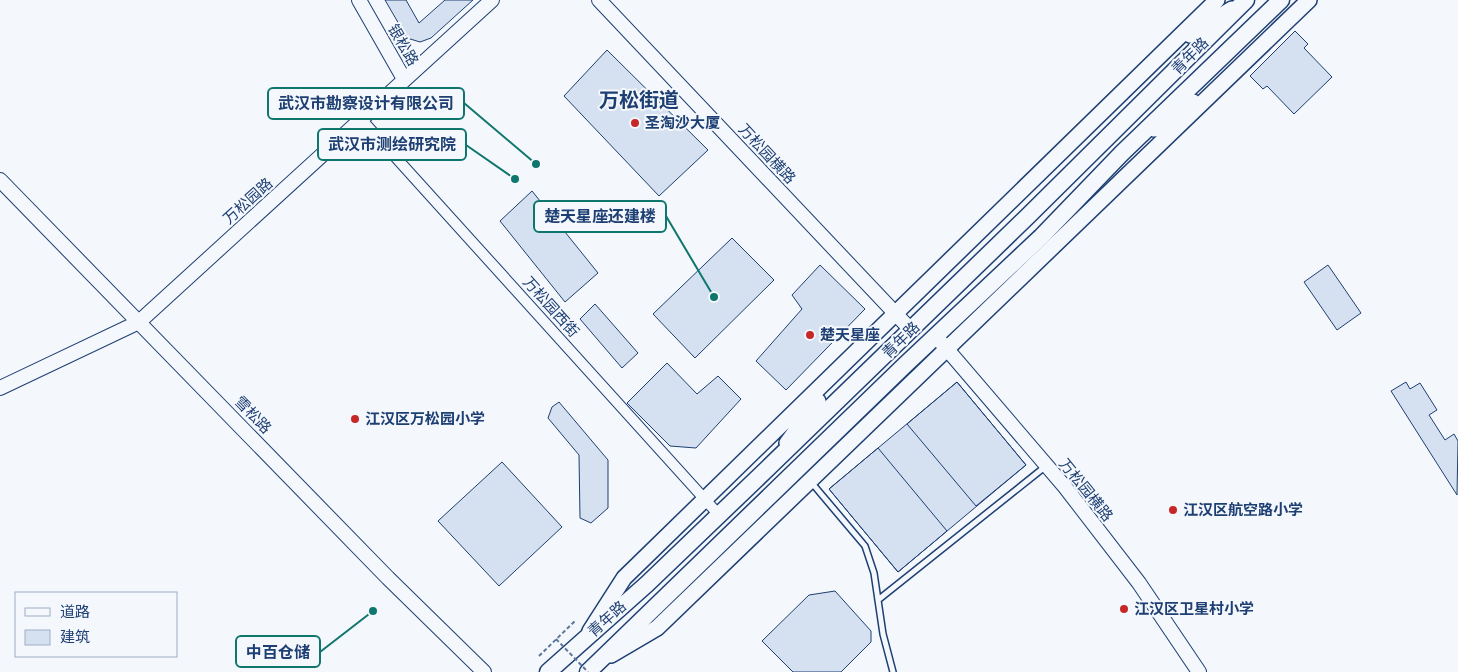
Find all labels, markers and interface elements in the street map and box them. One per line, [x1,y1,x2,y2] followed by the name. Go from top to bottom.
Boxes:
[383,20,424,69] street label: 银松路
[1166,32,1213,79] street label: 青年路
[599,86,679,114] district label: 万松街道
[268,88,464,119] callout: 武汉市勘察设计有限公司
[278,92,454,114] text: 武汉市勘察设计有限公司
[645,112,720,133] place label: 圣淘沙大厦
[629,117,641,129] marker: 圣淘沙大厦
[734,119,801,188] street label: 万松园横路
[318,129,466,160] callout: 武汉市测绘研究院
[328,133,456,155] text: 武汉市测绘研究院
[218,173,277,229] street label: 万松园路
[534,201,666,232] callout: 楚天星座还建楼
[544,205,656,227] text: 楚天星座还建楼
[518,272,584,342] street label: 万松园西街
[877,316,924,363] street label: 青年路
[820,324,880,345] place label: 楚天星座
[804,329,816,341] marker: 楚天星座
[230,391,277,438] street label: 雪松路
[365,408,485,429] place label: 江汉区万松园小学
[349,413,361,425] marker: 江汉区万松园小学
[1055,454,1118,525] street label: 万松园横路
[1183,499,1303,520] place label: 江汉区航空路小学
[1167,504,1179,516] marker: 江汉区航空路小学
[15,592,178,657] legend
[583,596,630,641] street label: 青年路
[1134,598,1254,619] place label: 江汉区卫星村小学
[60,601,90,622] text: 道路
[1118,603,1130,615] marker: 江汉区卫星村小学
[60,626,90,647] text: 建筑
[236,636,320,667] callout: 中百仓储
[246,641,310,663] text: 中百仓储

